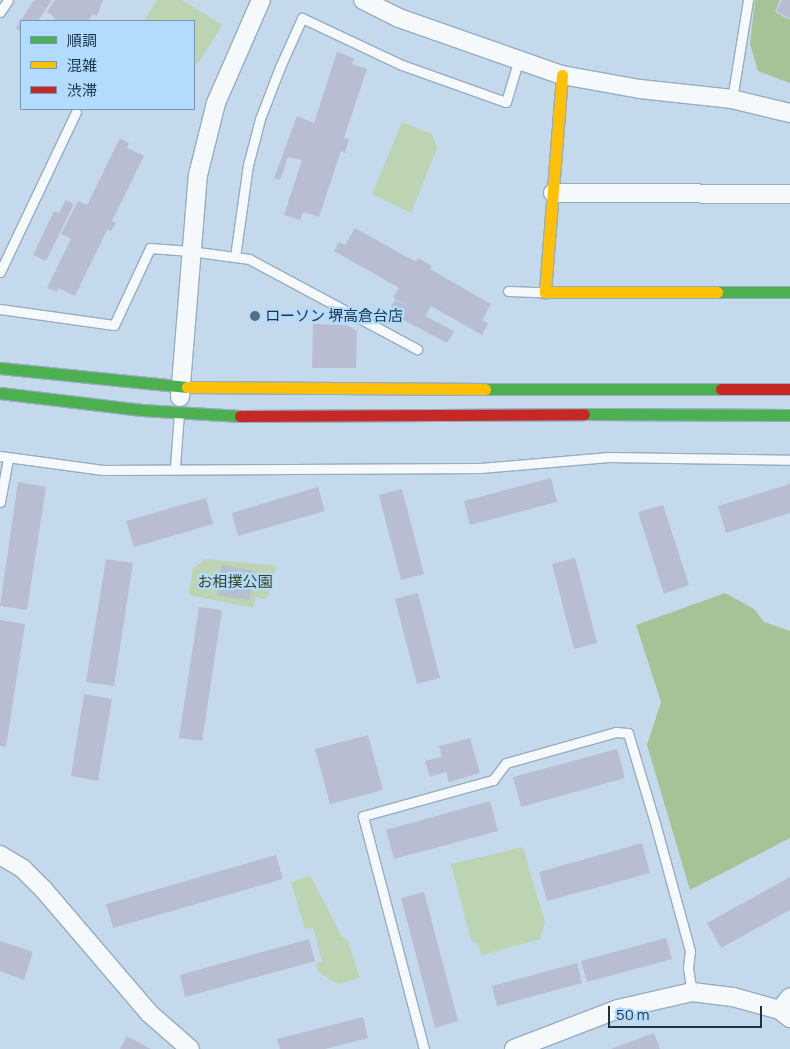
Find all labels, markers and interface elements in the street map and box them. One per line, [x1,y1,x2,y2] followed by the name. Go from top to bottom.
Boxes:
[20,20,195,110] legend
[67,30,97,51] text: 順調
[67,55,97,76] text: 混雑
[67,80,97,101] text: 渋滞
[265,307,403,325] place label: ローソン 堺高倉台店
[249,310,261,322] marker: ローソン 堺高倉台店
[198,573,272,591] park label: お相撲公園
[610,996,764,1028] scale bar
[616,1004,650,1025] text: 50 m

